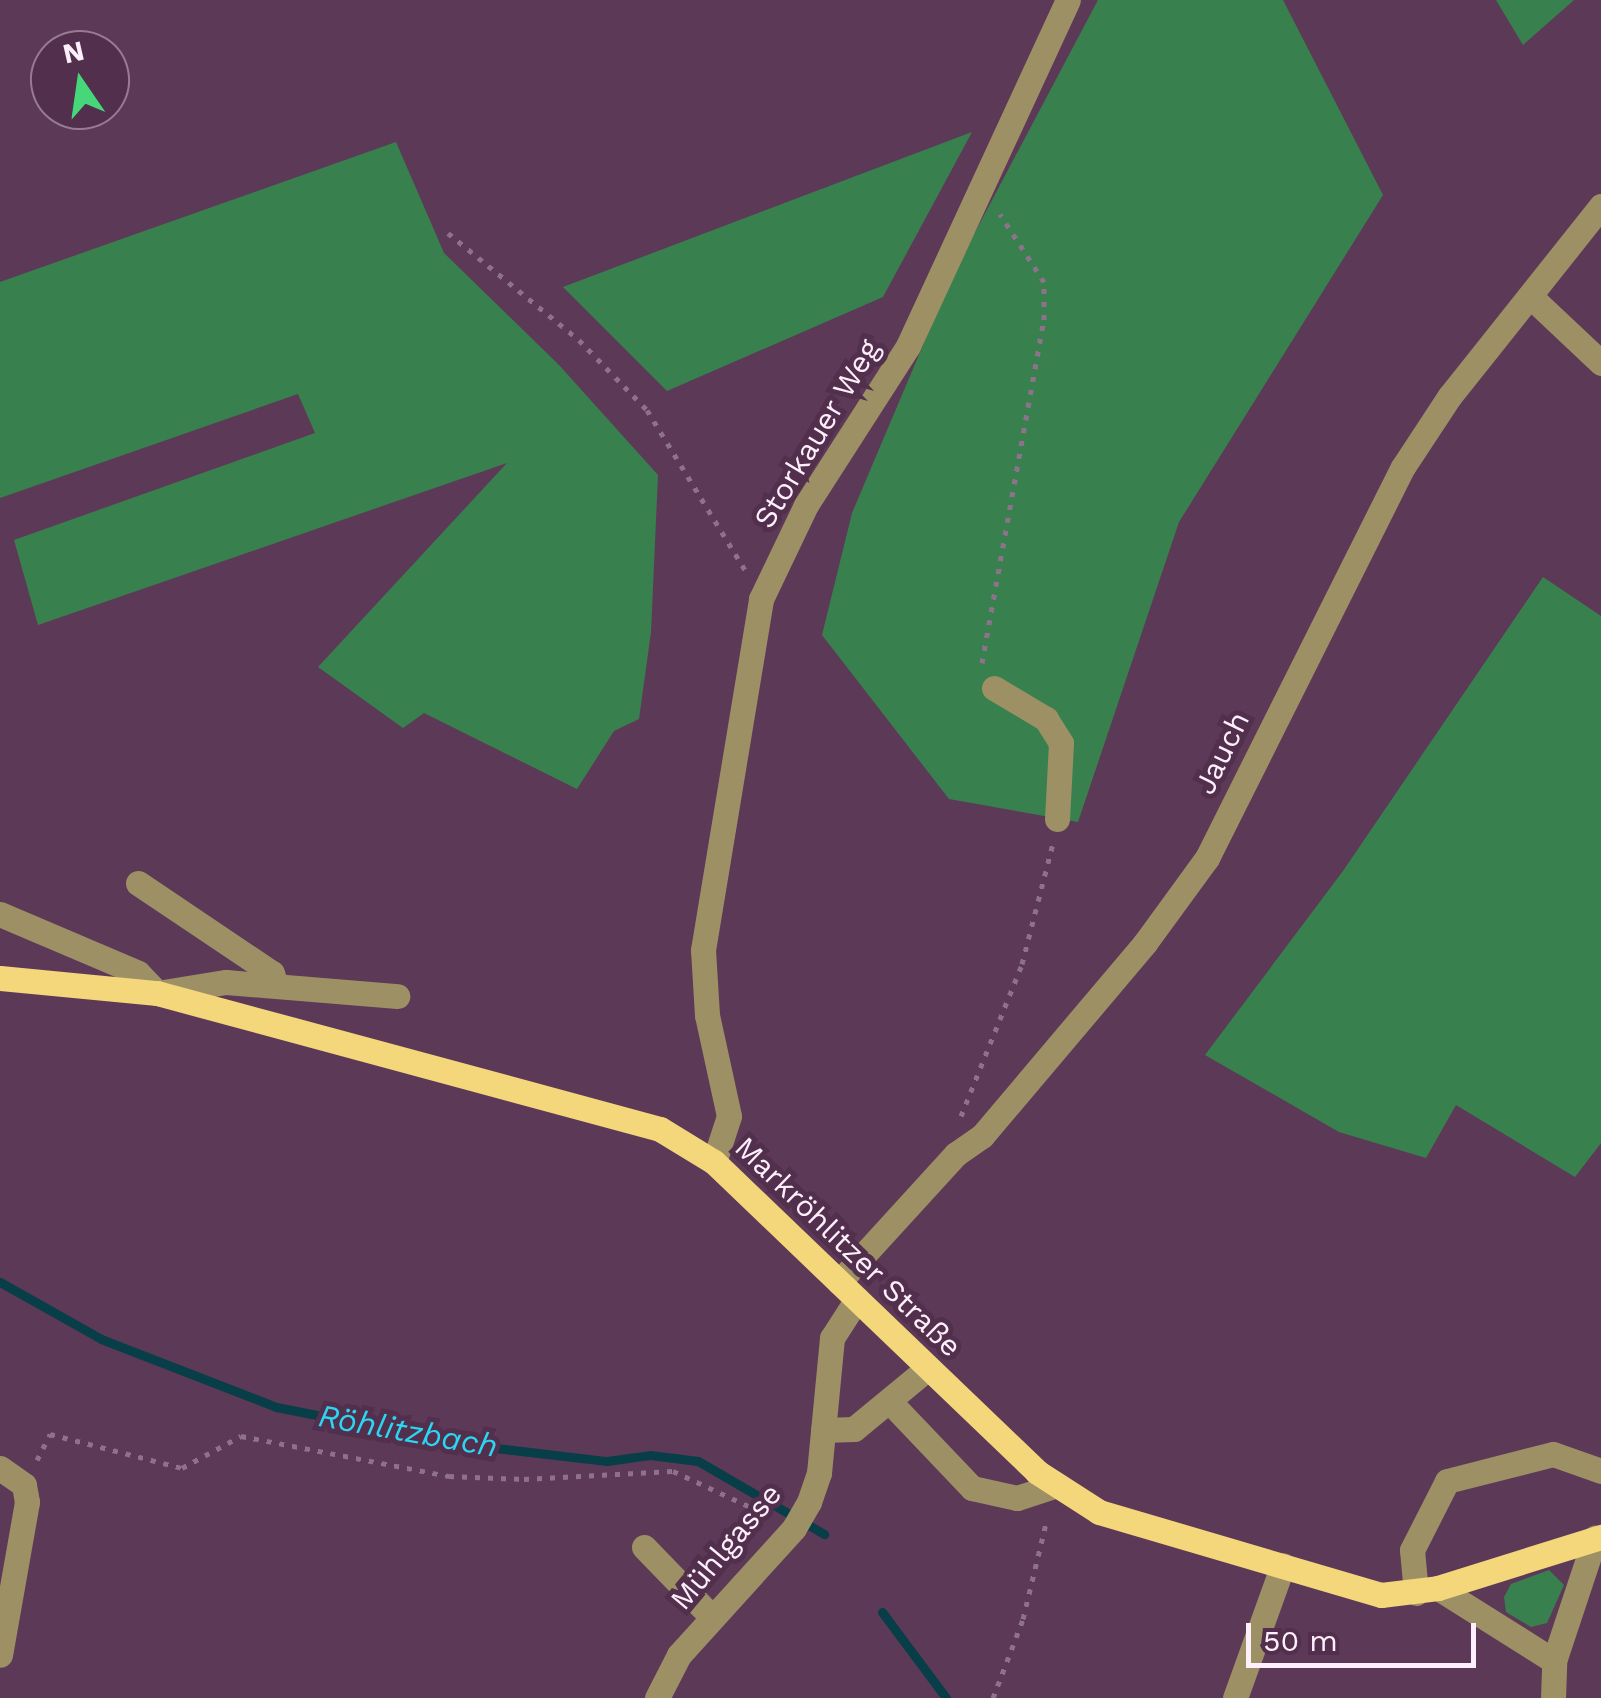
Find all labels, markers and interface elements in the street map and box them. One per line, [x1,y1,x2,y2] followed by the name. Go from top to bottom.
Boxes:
[30,30,130,130] north arrow
[60,34,87,71] text: N
[746,333,888,535] street label: Storkauer Weg
[1187,706,1257,800] street label: Jauch
[727,1129,969,1365] street label: Markröhlitzer Straße
[315,1396,501,1466] water label: Röhlitzbach
[663,1477,789,1617] street label: Mühlgasse
[1251,1603,1481,1665] scale bar
[1263,1623,1338,1658] text: 50 m

